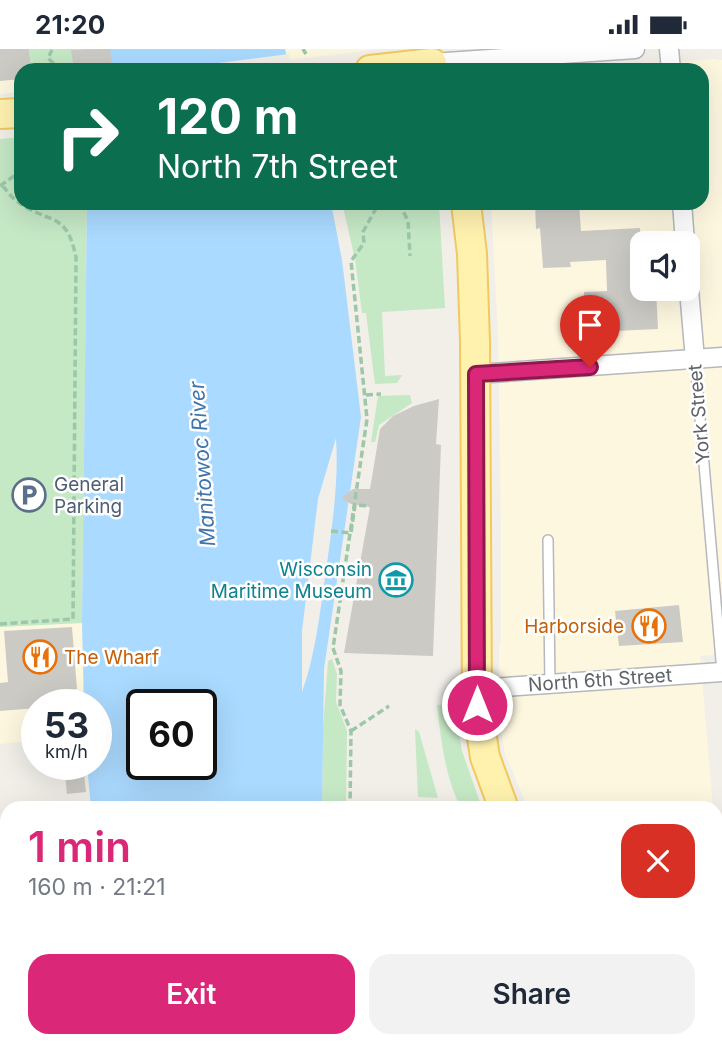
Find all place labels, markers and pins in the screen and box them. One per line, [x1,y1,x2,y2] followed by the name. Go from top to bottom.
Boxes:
[560,295,620,367] pin
[54,473,124,518] place label: General Parking
[10,476,48,514] parking icon: General Parking
[211,558,372,603] place label: Wisconsin Maritime Museum
[377,561,415,599] museum icon: Wisconsin Maritime Museum
[630,607,668,645] restaurant icon: Harborside
[524,615,624,638] place label: Harborside
[21,638,59,676] restaurant icon: The Wharf
[64,646,159,669] place label: The Wharf

